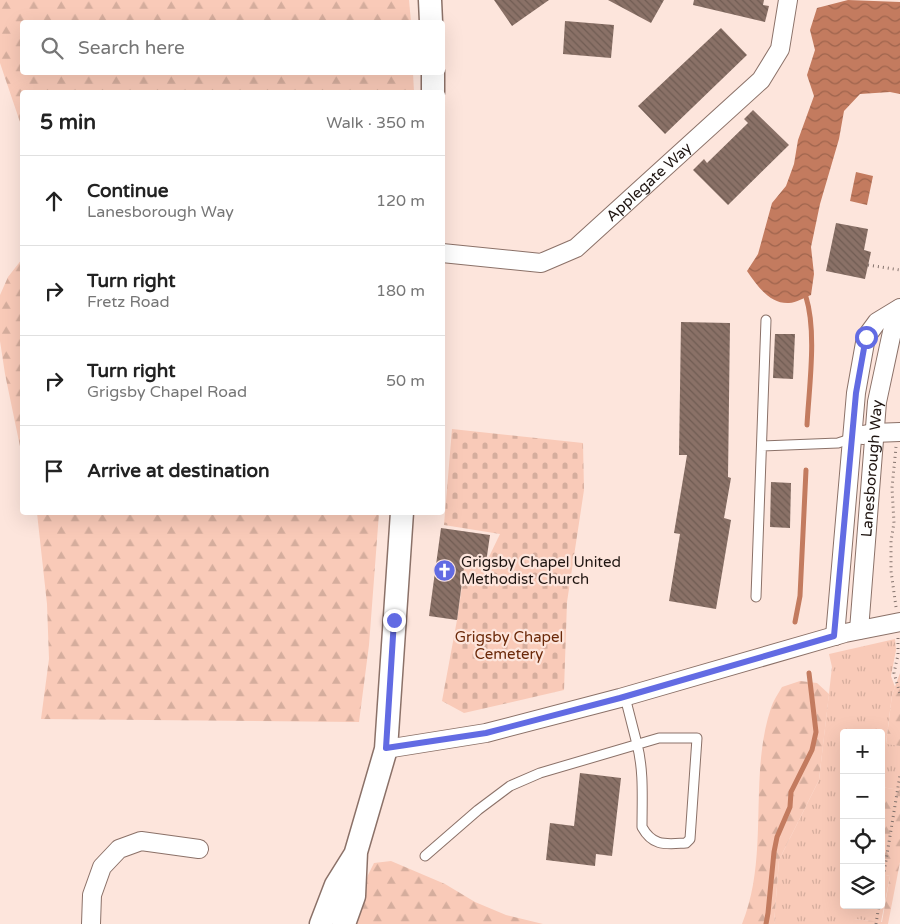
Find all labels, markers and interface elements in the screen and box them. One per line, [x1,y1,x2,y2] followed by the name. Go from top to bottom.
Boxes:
[20,20,445,75] search box
[38,34,66,62] icon: search
[78,37,185,59] text: Search here
[40,110,96,135] text: 5 min
[326,113,425,133] text: Walk · 350 m
[602,139,695,225] street label: Applegate Way
[87,180,169,202] text: Continue
[40,187,68,215] icon: ahead
[376,191,425,211] text: 120 m
[87,202,234,222] text: Lanesborough Way
[87,270,175,292] text: Turn right
[40,277,68,305] icon: right
[376,281,425,301] text: 180 m
[87,292,170,312] text: Fretz Road
[855,326,878,349] route start
[87,360,175,382] text: Turn right
[40,367,68,395] icon: right
[386,371,425,391] text: 50 m
[87,382,247,402] text: Grigsby Chapel Road
[857,399,886,538] street label: Lanesborough Way
[40,457,68,485] icon: arrive
[87,460,270,482] text: Arrive at destination
[461,553,621,588] place label: Grigsby Chapel United Methodist Church
[433,559,457,583] church icon: Grigsby Chapel United Methodist Church
[383,609,406,632] route end
[455,628,563,663] park label: Grigsby Chapel Cemetery
[840,729,885,909] map controls
[840,729,885,774] button: +
[840,774,885,819] button: −
[840,819,885,864] button: locate
[840,864,885,909] button: layers

